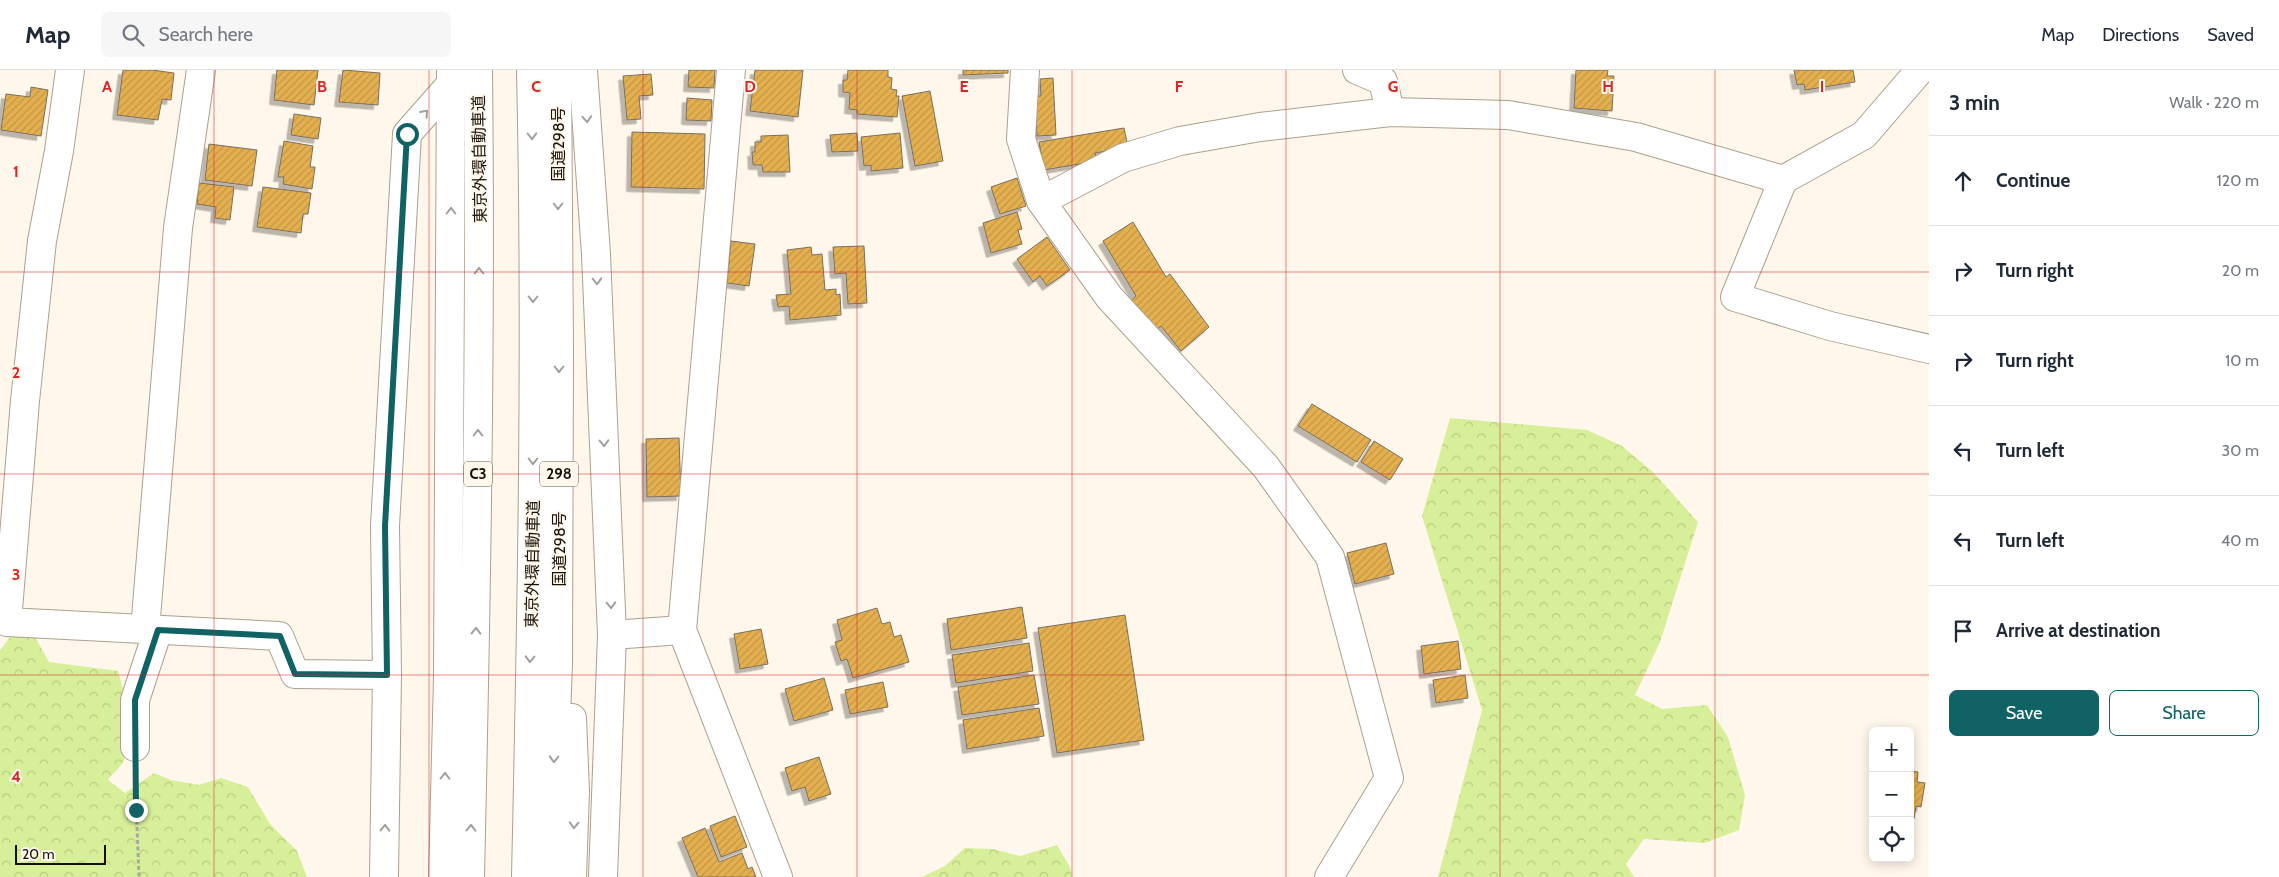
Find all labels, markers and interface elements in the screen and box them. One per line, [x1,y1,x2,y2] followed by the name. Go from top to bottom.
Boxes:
[101,12,451,57] search box
[25,20,71,49] text: Map
[119,21,147,49] icon: search
[159,23,253,46] text: Search here
[2041,24,2074,46] text: Map
[2102,24,2179,46] text: Directions
[2207,24,2254,46] text: Saved
[102,77,112,96] text: A
[317,77,327,96] text: B
[531,77,541,96] text: C
[744,77,756,96] text: D
[959,77,969,96] text: E
[1175,77,1184,96] text: F
[1388,77,1398,96] text: G
[1602,77,1614,96] text: H
[1820,77,1824,96] text: I
[1949,90,2000,115] text: 3 min
[2169,93,2259,112] text: Walk · 220 m
[469,95,490,223] street label: 東京外環自動車道
[549,106,568,182] street label: 国道298号
[419,110,428,119] one-way arrow
[581,115,592,123] one-way arrow
[396,123,419,146] route start
[527,132,538,140] one-way arrow
[13,162,19,181] text: 1
[1949,167,1977,195] icon: ahead
[1996,169,2070,192] text: Continue
[2217,171,2259,190] text: 120 m
[553,202,563,210] one-way arrow
[446,207,456,214] one-way arrow
[1949,257,1977,285] icon: right
[1996,259,2074,282] text: Turn right
[2222,261,2259,280] text: 20 m
[474,267,484,274] one-way arrow
[592,277,603,285] one-way arrow
[528,295,538,303] one-way arrow
[1949,347,1977,375] icon: right
[1996,349,2074,372] text: Turn right
[2225,351,2259,370] text: 10 m
[12,363,20,382] text: 2
[554,365,564,373] one-way arrow
[473,429,483,437] one-way arrow
[1949,437,1977,465] icon: left
[599,439,610,447] one-way arrow
[1996,439,2064,462] text: Turn left
[2222,441,2259,460] text: 30 m
[528,458,538,465] one-way arrow
[464,462,492,486] road number: C3
[540,462,578,486] road number: 298
[522,500,543,628] street label: 東京外環自動車道
[550,511,569,587] street label: 国道298号
[1949,527,1977,555] icon: left
[1996,529,2064,552] text: Turn left
[2221,531,2259,550] text: 40 m
[12,565,20,584] text: 3
[606,602,616,610] one-way arrow
[1949,617,1977,645] icon: arrive
[1996,619,2160,642] text: Arrive at destination
[470,627,481,635] one-way arrow
[525,655,536,663] one-way arrow
[1949,690,2099,736] button: Save
[2109,690,2259,736] button: Share
[1869,727,1914,862] map controls
[1869,727,1914,772] button: +
[549,755,560,763] one-way arrow
[11,767,21,786] text: 4
[440,772,451,780] one-way arrow
[1869,772,1914,817] button: −
[125,799,148,822] route end
[1869,817,1914,862] button: locate
[569,822,579,829] one-way arrow
[380,824,390,832] one-way arrow
[466,824,476,832] one-way arrow
[15,842,106,865] scale bar
[22,845,55,863] text: 20 m

